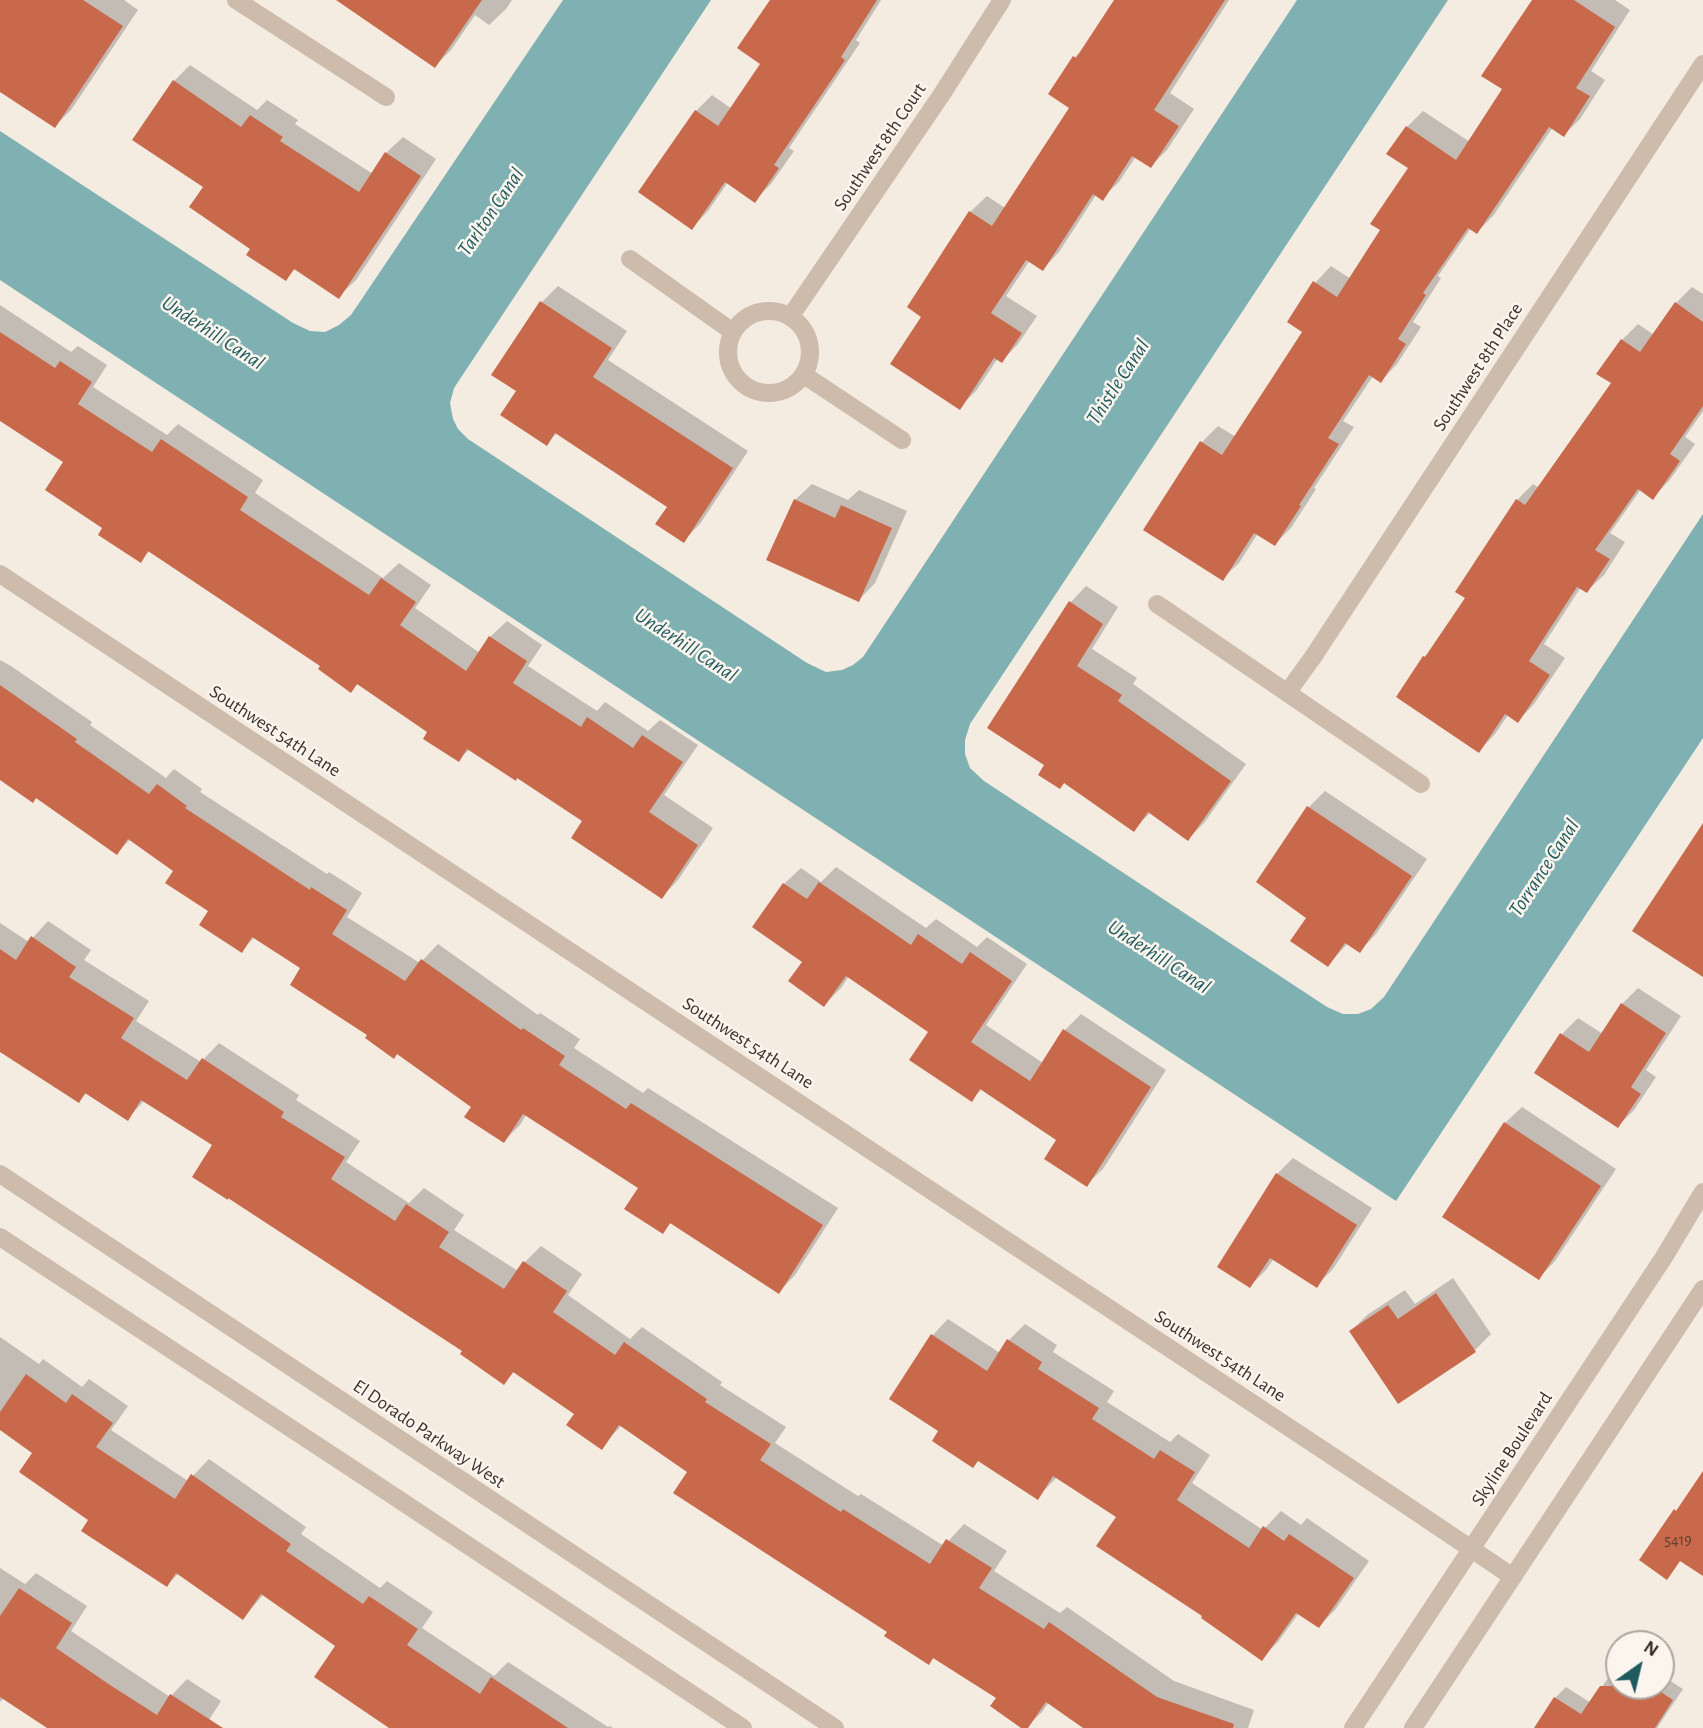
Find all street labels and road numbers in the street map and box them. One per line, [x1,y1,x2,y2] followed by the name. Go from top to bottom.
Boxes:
[829,79,931,215] street label: Southwest 8th Court
[1428,299,1528,435] street label: Southwest 8th Place
[205,680,345,782] street label: Southwest 54th Lane
[678,992,818,1094] street label: Southwest 54th Lane
[1150,1305,1290,1407] street label: Southwest 54th Lane
[349,1375,509,1493] street label: El Dorado Parkway West
[1467,1388,1557,1510] street label: Skyline Boulevard

